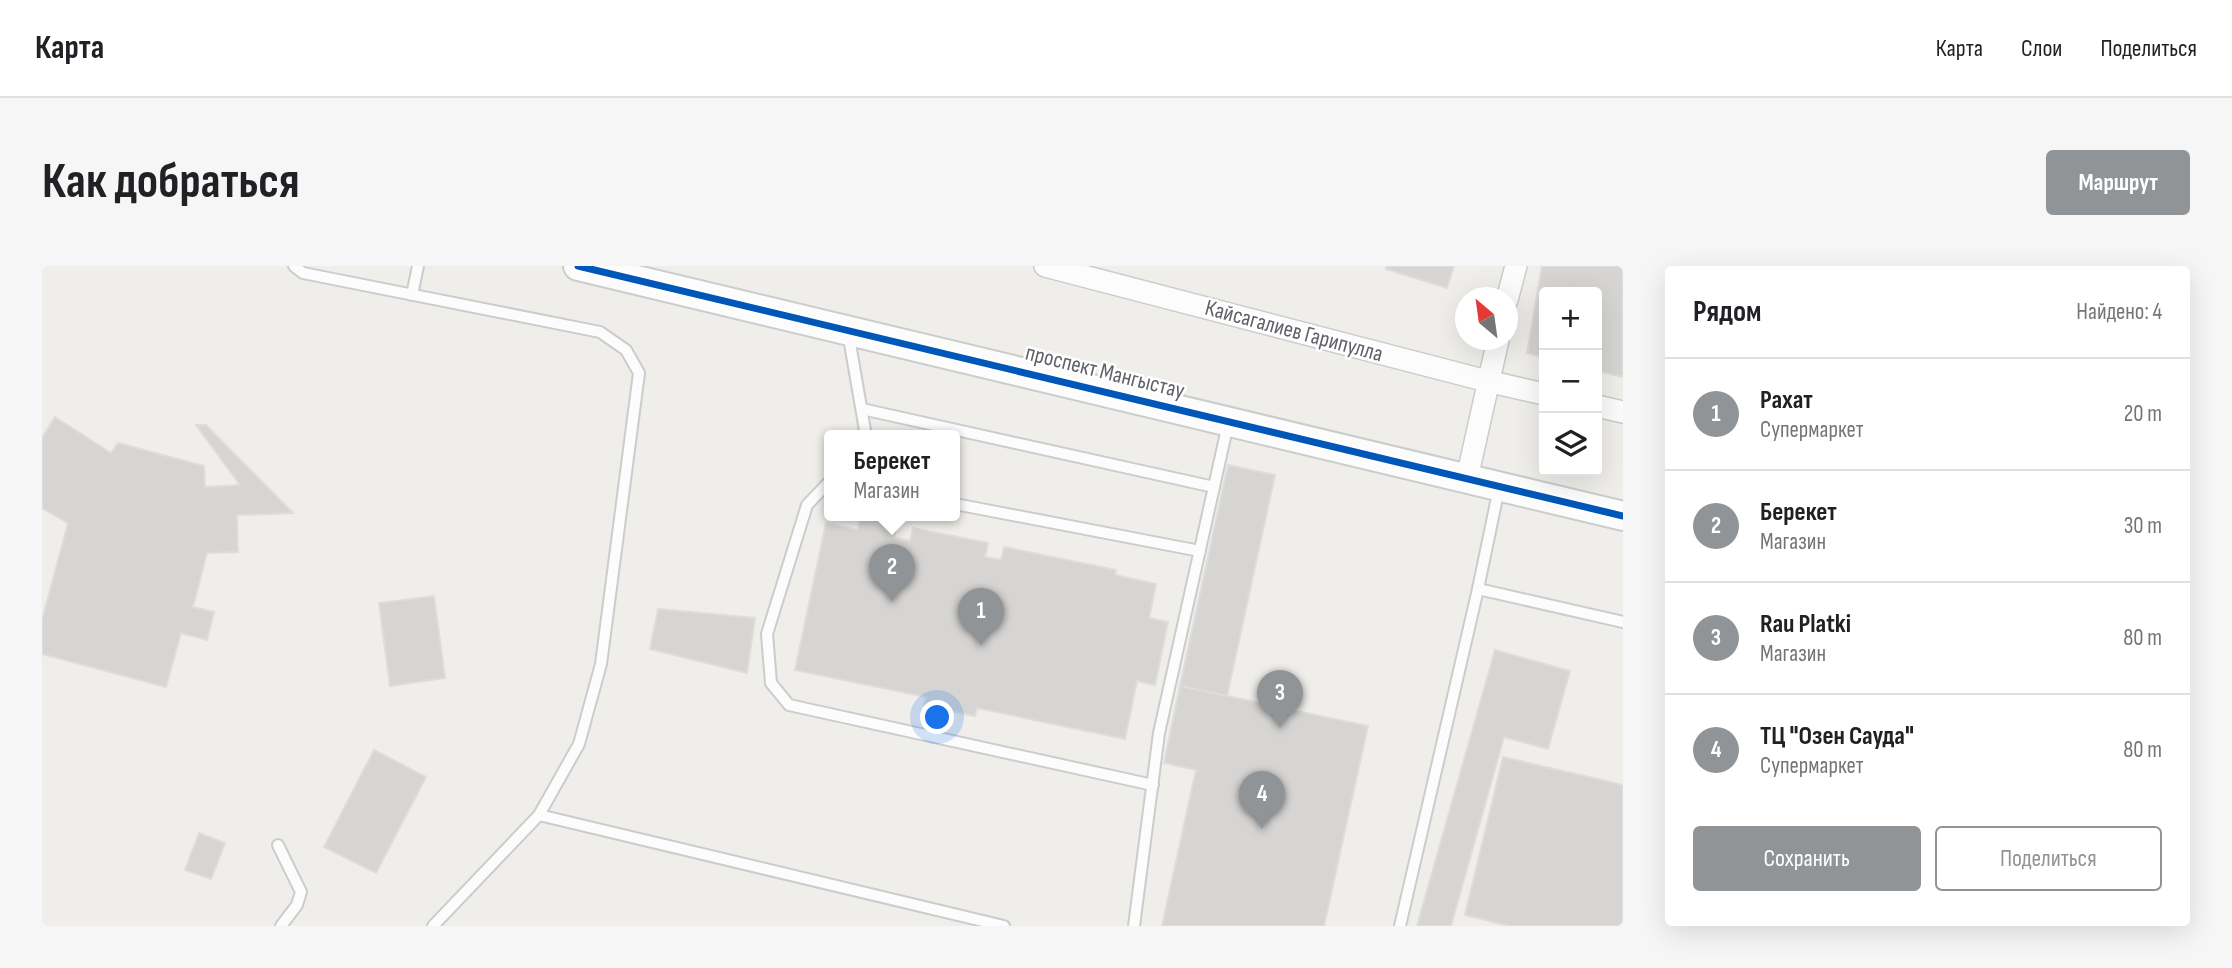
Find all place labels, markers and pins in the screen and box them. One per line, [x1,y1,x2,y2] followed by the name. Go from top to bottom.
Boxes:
[869,544,915,602] pin: 2
[958,588,1004,646] pin: 1
[1257,670,1303,728] pin: 3
[1239,771,1285,829] pin: 4

